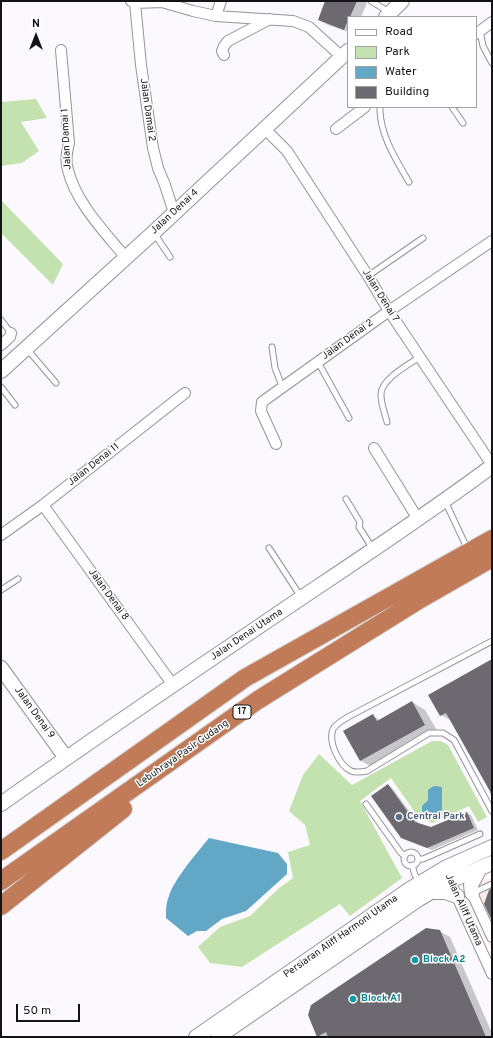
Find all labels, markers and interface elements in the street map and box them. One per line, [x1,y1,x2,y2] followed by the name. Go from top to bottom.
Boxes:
[16,16,56,56] north arrow
[347,16,477,108] legend
[32,17,40,31] text: N
[385,24,413,40] text: Road
[385,44,410,60] text: Park
[385,64,417,80] text: Water
[137,78,157,142] street label: Jalan Damai 2
[385,84,429,100] text: Building
[59,108,75,170] street label: Jalan Damai 1
[149,187,201,237] street label: Jalan Denai 4
[359,267,401,325] street label: Jalan Denai 7
[320,317,376,363] street label: Jalan Denai 2
[66,441,122,489] street label: Jalan Denai 11
[85,567,131,623] street label: Jalan Denai 8
[209,606,285,664] street label: Jalan Denai Utama
[11,685,57,741] street label: Jalan Denai 9
[233,705,251,719] road number: 17
[135,718,231,790] street label: Lebuhraya Pasir Gudang
[407,811,465,823] place label: Central Park
[394,812,404,822] marker: Central Park
[442,872,484,948] street label: Jalan Aliff Utama
[282,893,400,981] street label: Persiaran Aliff Harmoni Utama
[423,954,465,966] place label: Block A2
[410,955,420,965] marker: Block A2
[361,993,401,1005] place label: Block A1
[348,994,358,1004] marker: Block A1
[18,996,82,1022] scale bar
[23,1003,51,1019] text: 50 m

